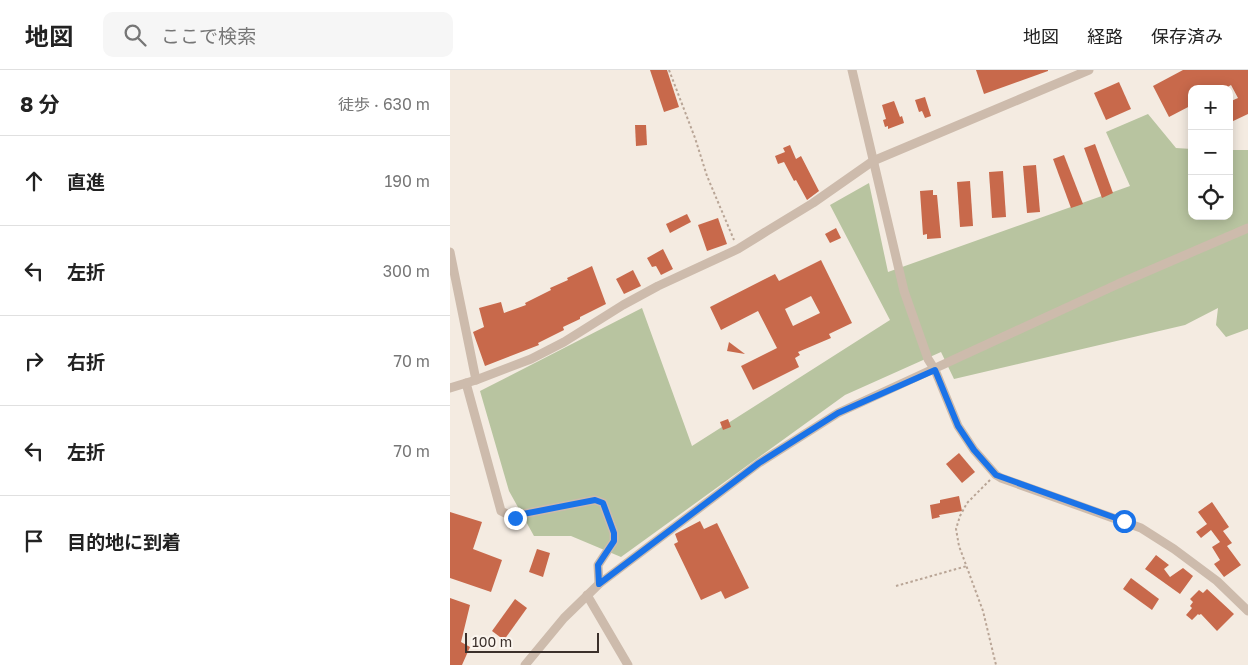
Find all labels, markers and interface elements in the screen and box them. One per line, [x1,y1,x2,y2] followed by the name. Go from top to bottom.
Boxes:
[103,12,453,57] search box
[25,21,73,50] text: 地図
[121,21,149,49] icon: search
[161,24,256,47] text: ここで検索
[1023,25,1059,47] text: 地図
[1087,25,1123,47] text: 経路
[1151,25,1223,47] text: 保存済み
[1188,85,1233,220] map controls
[1188,85,1233,130] button: +
[20,91,60,117] text: 8 分
[338,94,430,114] text: 徒歩 · 630 m
[1188,130,1233,175] button: −
[20,167,48,195] icon: ahead
[67,170,105,193] text: 直進
[384,171,430,191] text: 190 m
[1188,175,1233,220] button: locate
[20,257,48,285] icon: left
[67,260,105,283] text: 左折
[383,261,430,281] text: 300 m
[20,347,48,375] icon: right
[67,350,105,373] text: 右折
[393,351,430,371] text: 70 m
[20,437,48,465] icon: left
[67,440,105,463] text: 左折
[393,441,430,461] text: 70 m
[504,507,527,530] route end
[1113,510,1136,533] route start
[20,527,48,555] icon: arrive
[67,530,181,553] text: 目的地に到着
[465,630,599,653] scale bar
[472,633,512,650] text: 100 m

